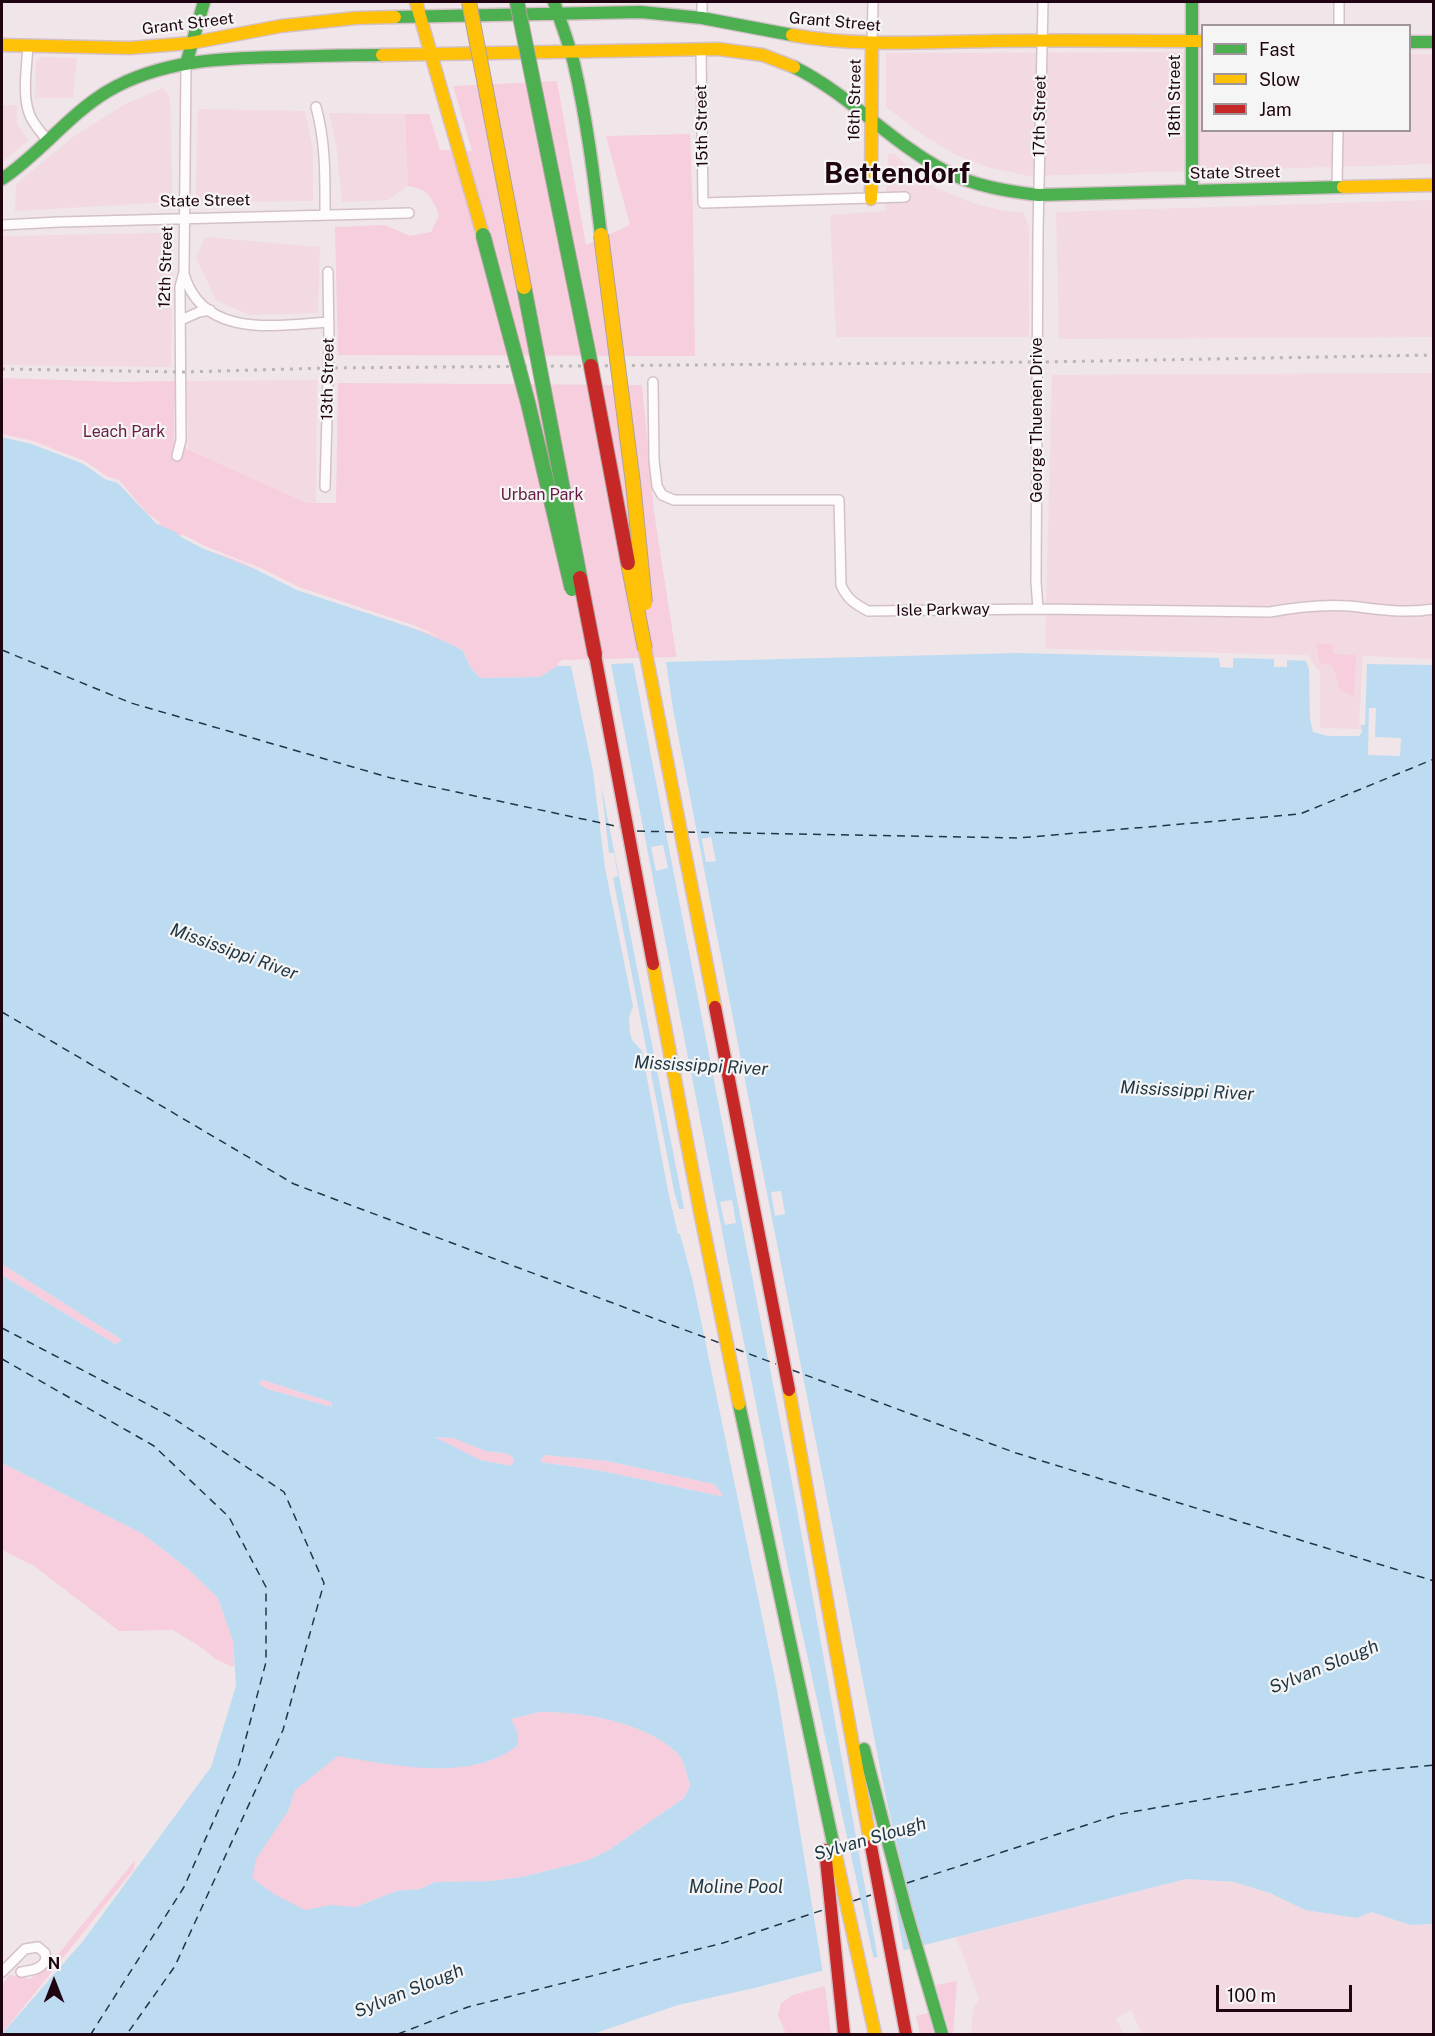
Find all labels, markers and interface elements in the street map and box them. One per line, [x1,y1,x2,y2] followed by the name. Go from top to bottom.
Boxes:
[788,8,882,36] street label: Grant Street
[141,9,235,39] street label: Grant Street
[1201,24,1411,132] legend
[1259,39,1295,60] text: Fast
[1165,55,1185,137] street label: 18th Street
[845,59,865,141] street label: 16th Street
[1259,69,1300,90] text: Slow
[1030,75,1050,157] street label: 17th Street
[692,84,712,168] street label: 15th Street
[1259,99,1292,120] text: Jam
[824,157,970,191] district label: Bettendorf
[1189,163,1281,183] street label: State Street
[159,191,251,211] street label: State Street
[155,226,177,308] street label: 12th Street
[1027,337,1047,503] street label: George Thuenen Drive
[318,338,338,420] street label: 13th Street
[83,422,165,442] park label: Leach Park
[501,485,583,505] park label: Urban Park
[896,600,990,620] street label: Isle Parkway
[167,919,301,985] water label: Mississippi River
[633,1052,769,1080] water label: Mississippi River
[1119,1077,1255,1105] water label: Mississippi River
[1266,1635,1382,1699] water label: Sylvan Slough
[811,1813,929,1865] water label: Sylvan Slough
[689,1876,783,1898] water label: Moline Pool
[24,1952,84,2012] north arrow
[48,1954,60,1973] text: N
[351,1959,467,2023] water label: Sylvan Slough
[1219,1973,1356,2011] scale bar
[1227,1985,1276,2006] text: 100 m

